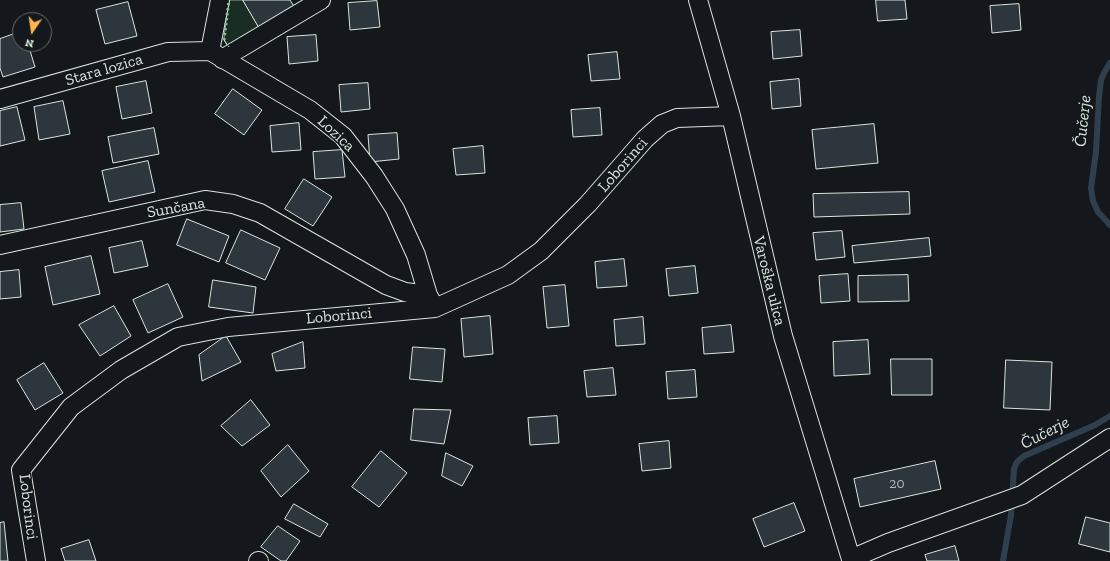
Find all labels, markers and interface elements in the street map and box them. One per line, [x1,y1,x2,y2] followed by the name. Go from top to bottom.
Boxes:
[12,12,52,52] north arrow
[24,36,35,50] text: N
[63,50,145,90] street label: Stara lozica
[1070,94,1096,148] water label: Čučerje
[313,112,359,156] street label: Lozica
[594,134,652,196] street label: Loborinci
[145,193,207,223] street label: Sunčana
[749,234,789,328] street label: Varoška ulica
[305,304,373,328] street label: Loborinci
[1017,412,1073,454] water label: Čučerje
[14,473,42,541] street label: Loborinci
[889,476,905,492] house number: 20

